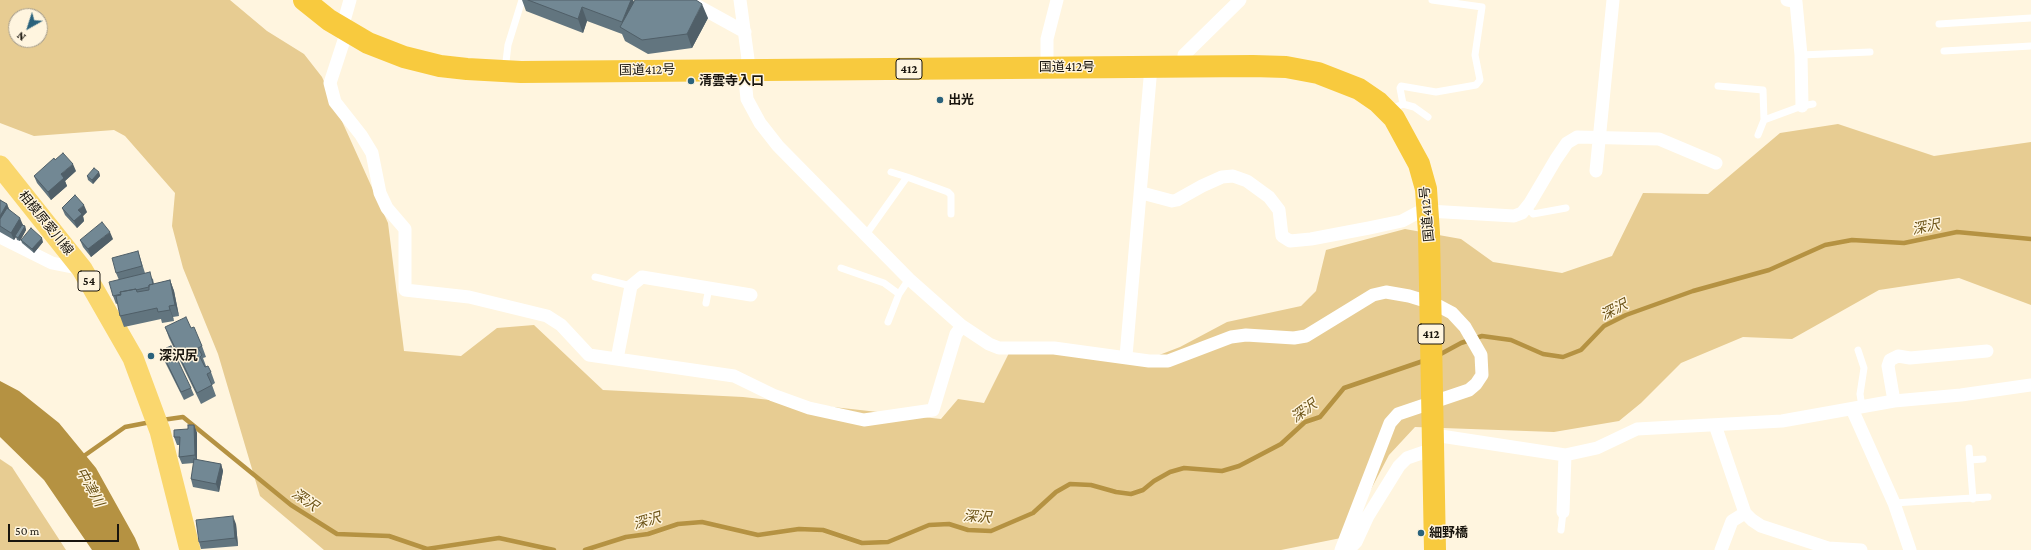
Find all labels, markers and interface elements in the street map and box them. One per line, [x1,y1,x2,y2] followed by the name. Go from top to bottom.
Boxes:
[8,8,48,48] north arrow
[14,30,28,44] text: N
[896,59,922,79] road number: 412
[1039,59,1095,75] street label: 国道412号
[619,62,675,78] street label: 国道412号
[699,73,764,89] place label: 清雲寺入口
[686,76,696,86] marker: 清雲寺入口
[948,92,974,108] place label: 出光
[935,95,945,105] marker: 出光
[1417,185,1437,243] street label: 国道412号
[15,188,77,258] street label: 相模原愛川線
[1911,216,1941,238] water label: 深沢
[78,271,100,291] road number: 54
[1598,296,1630,324] water label: 深沢
[1418,324,1444,344] road number: 412
[159,348,198,364] place label: 深沢尻
[146,351,156,361] marker: 深沢尻
[1288,396,1320,426] water label: 深沢
[72,465,108,509] water label: 中津川
[289,485,321,515] water label: 深沢
[962,508,992,526] water label: 深沢
[631,509,663,533] water label: 深沢
[10,516,121,542] scale bar
[15,524,39,538] text: 50 m
[1429,525,1468,541] place label: 細野橋
[1416,528,1426,538] marker: 細野橋

